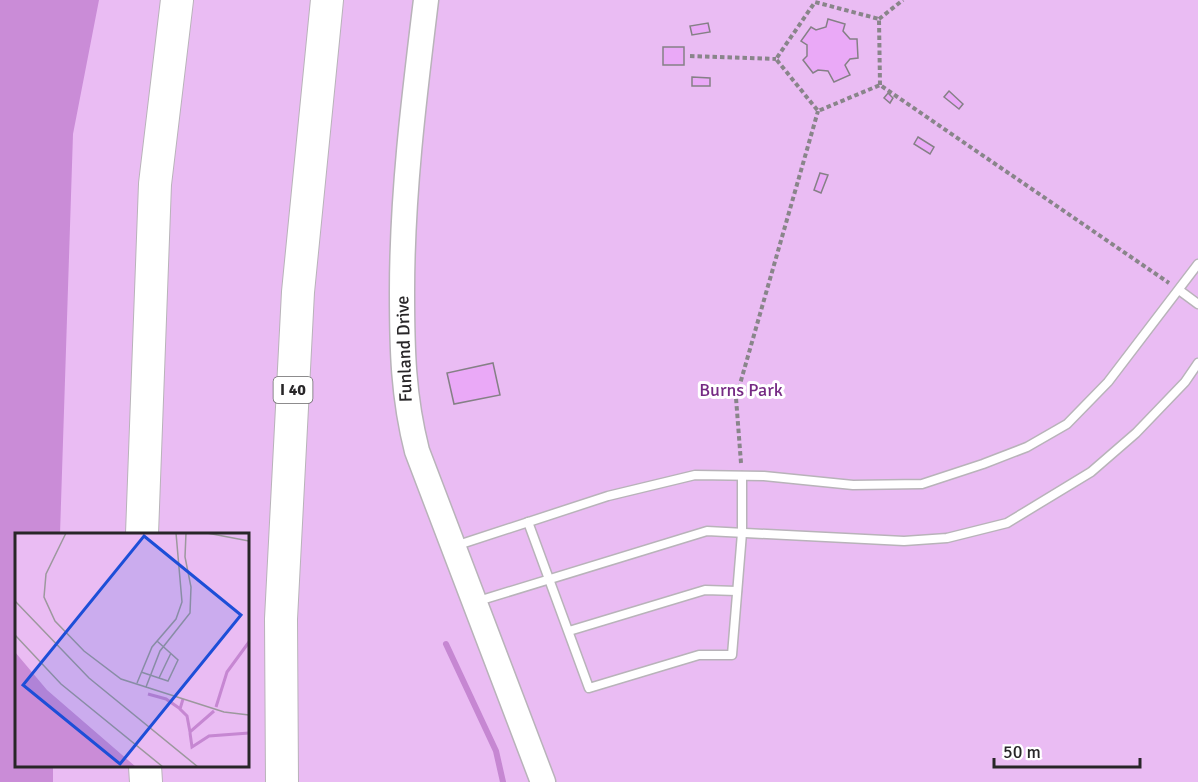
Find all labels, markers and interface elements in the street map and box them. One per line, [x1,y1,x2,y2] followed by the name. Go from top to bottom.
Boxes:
[391,295,417,403] street label: Funland Drive
[274,377,312,403] road number: I 40
[699,379,783,401] park label: Burns Park
[15,533,249,767] inset map
[994,731,1140,769] scale bar
[1003,741,1041,763] text: 50 m

